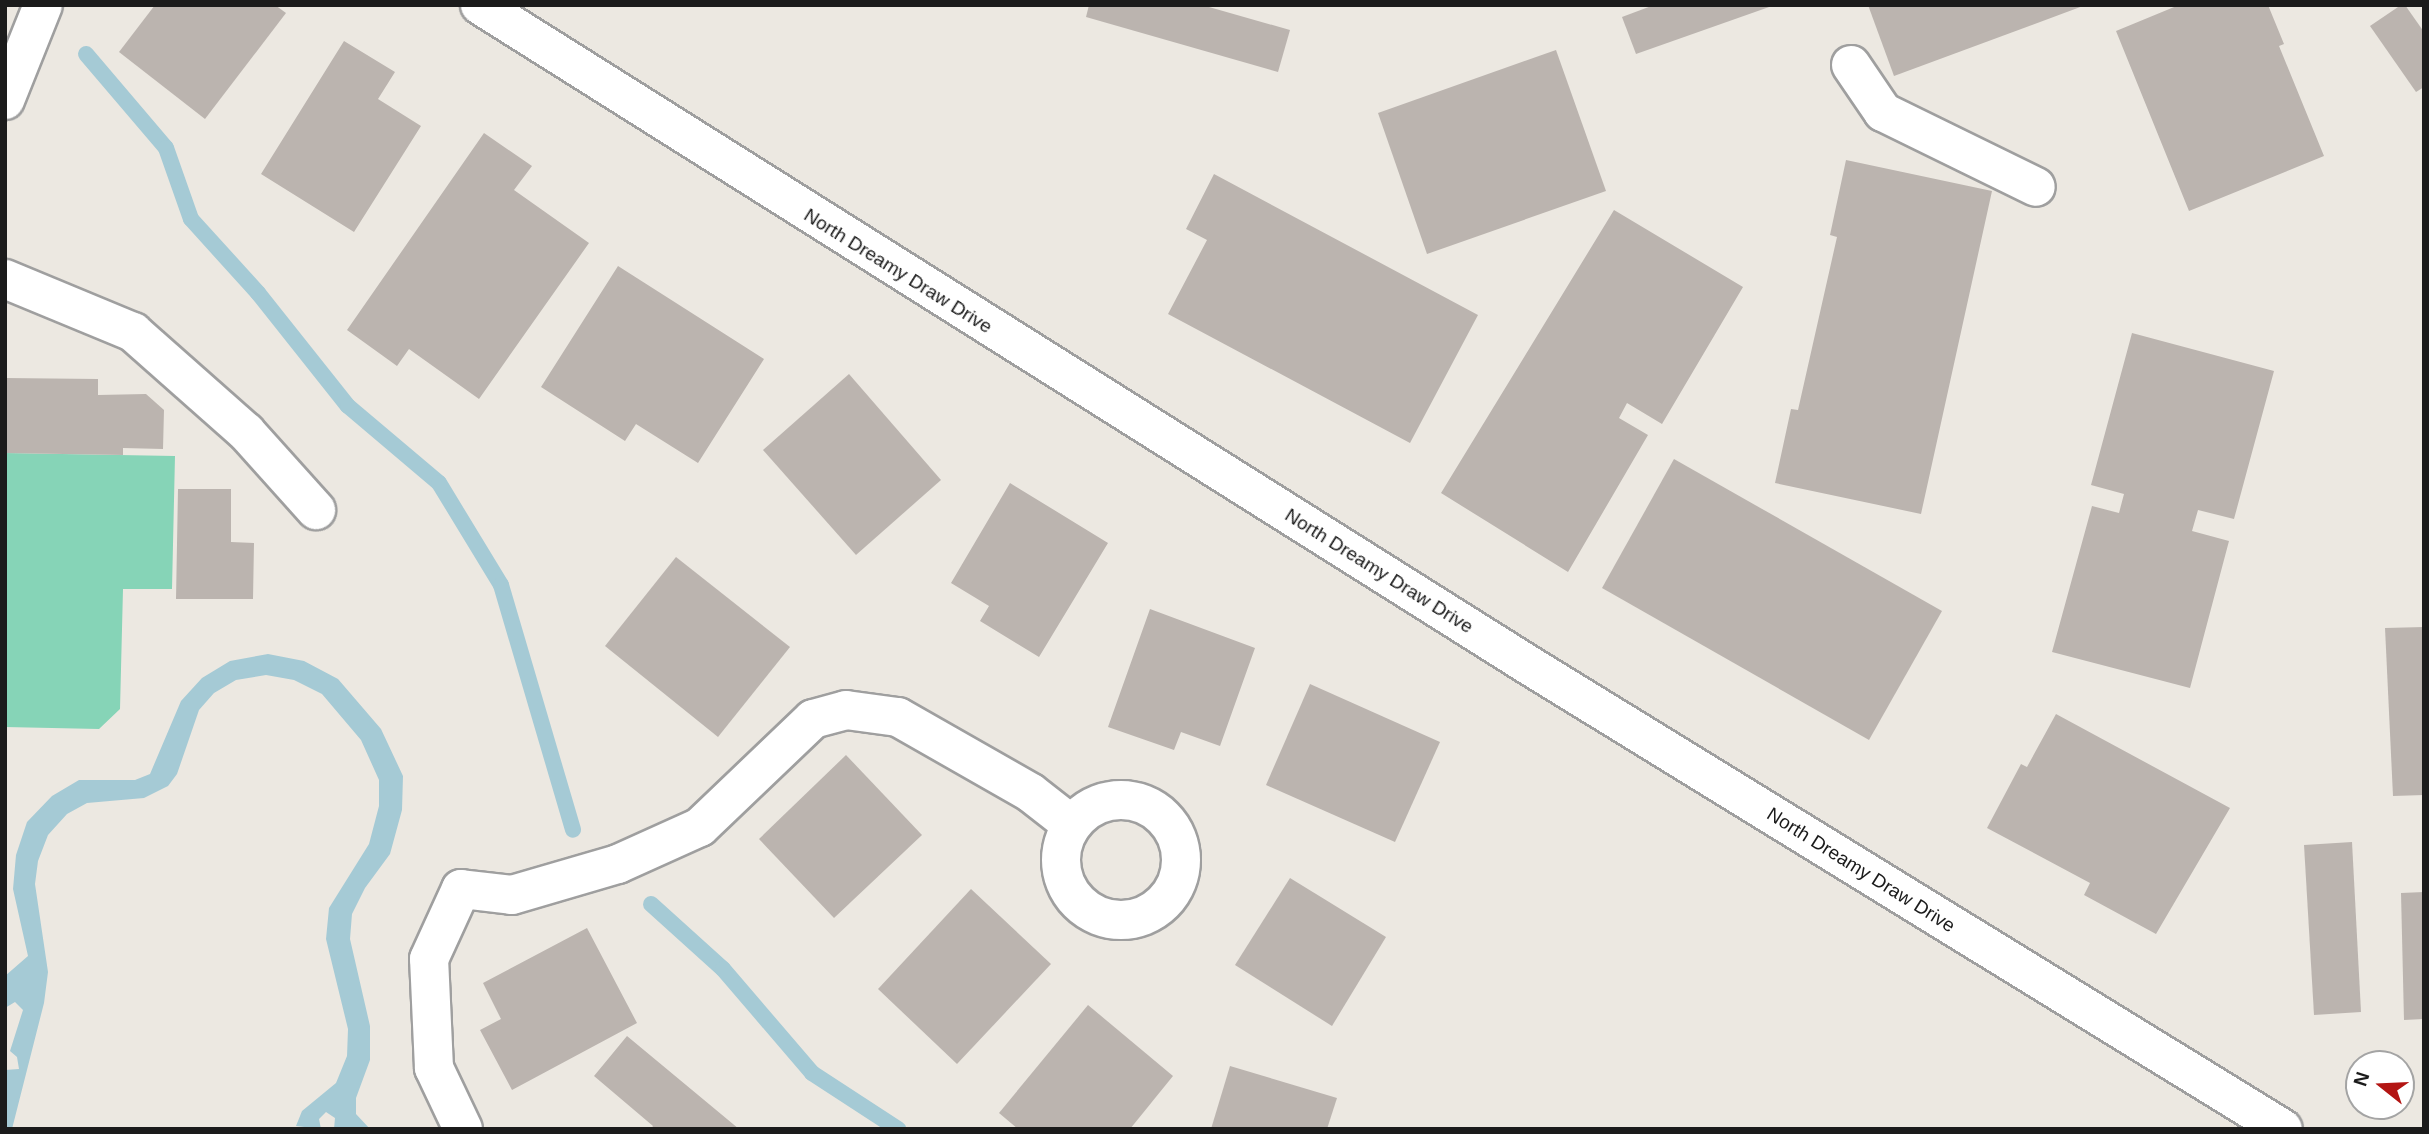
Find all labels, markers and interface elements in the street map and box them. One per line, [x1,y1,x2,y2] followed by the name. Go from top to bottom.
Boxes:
[800,204,996,338] street label: North Dreamy Draw Drive
[1281,504,1477,638] street label: North Dreamy Draw Drive
[1763,803,1959,937] street label: North Dreamy Draw Drive
[2345,1050,2415,1120] north arrow
[2349,1069,2374,1089] text: N

